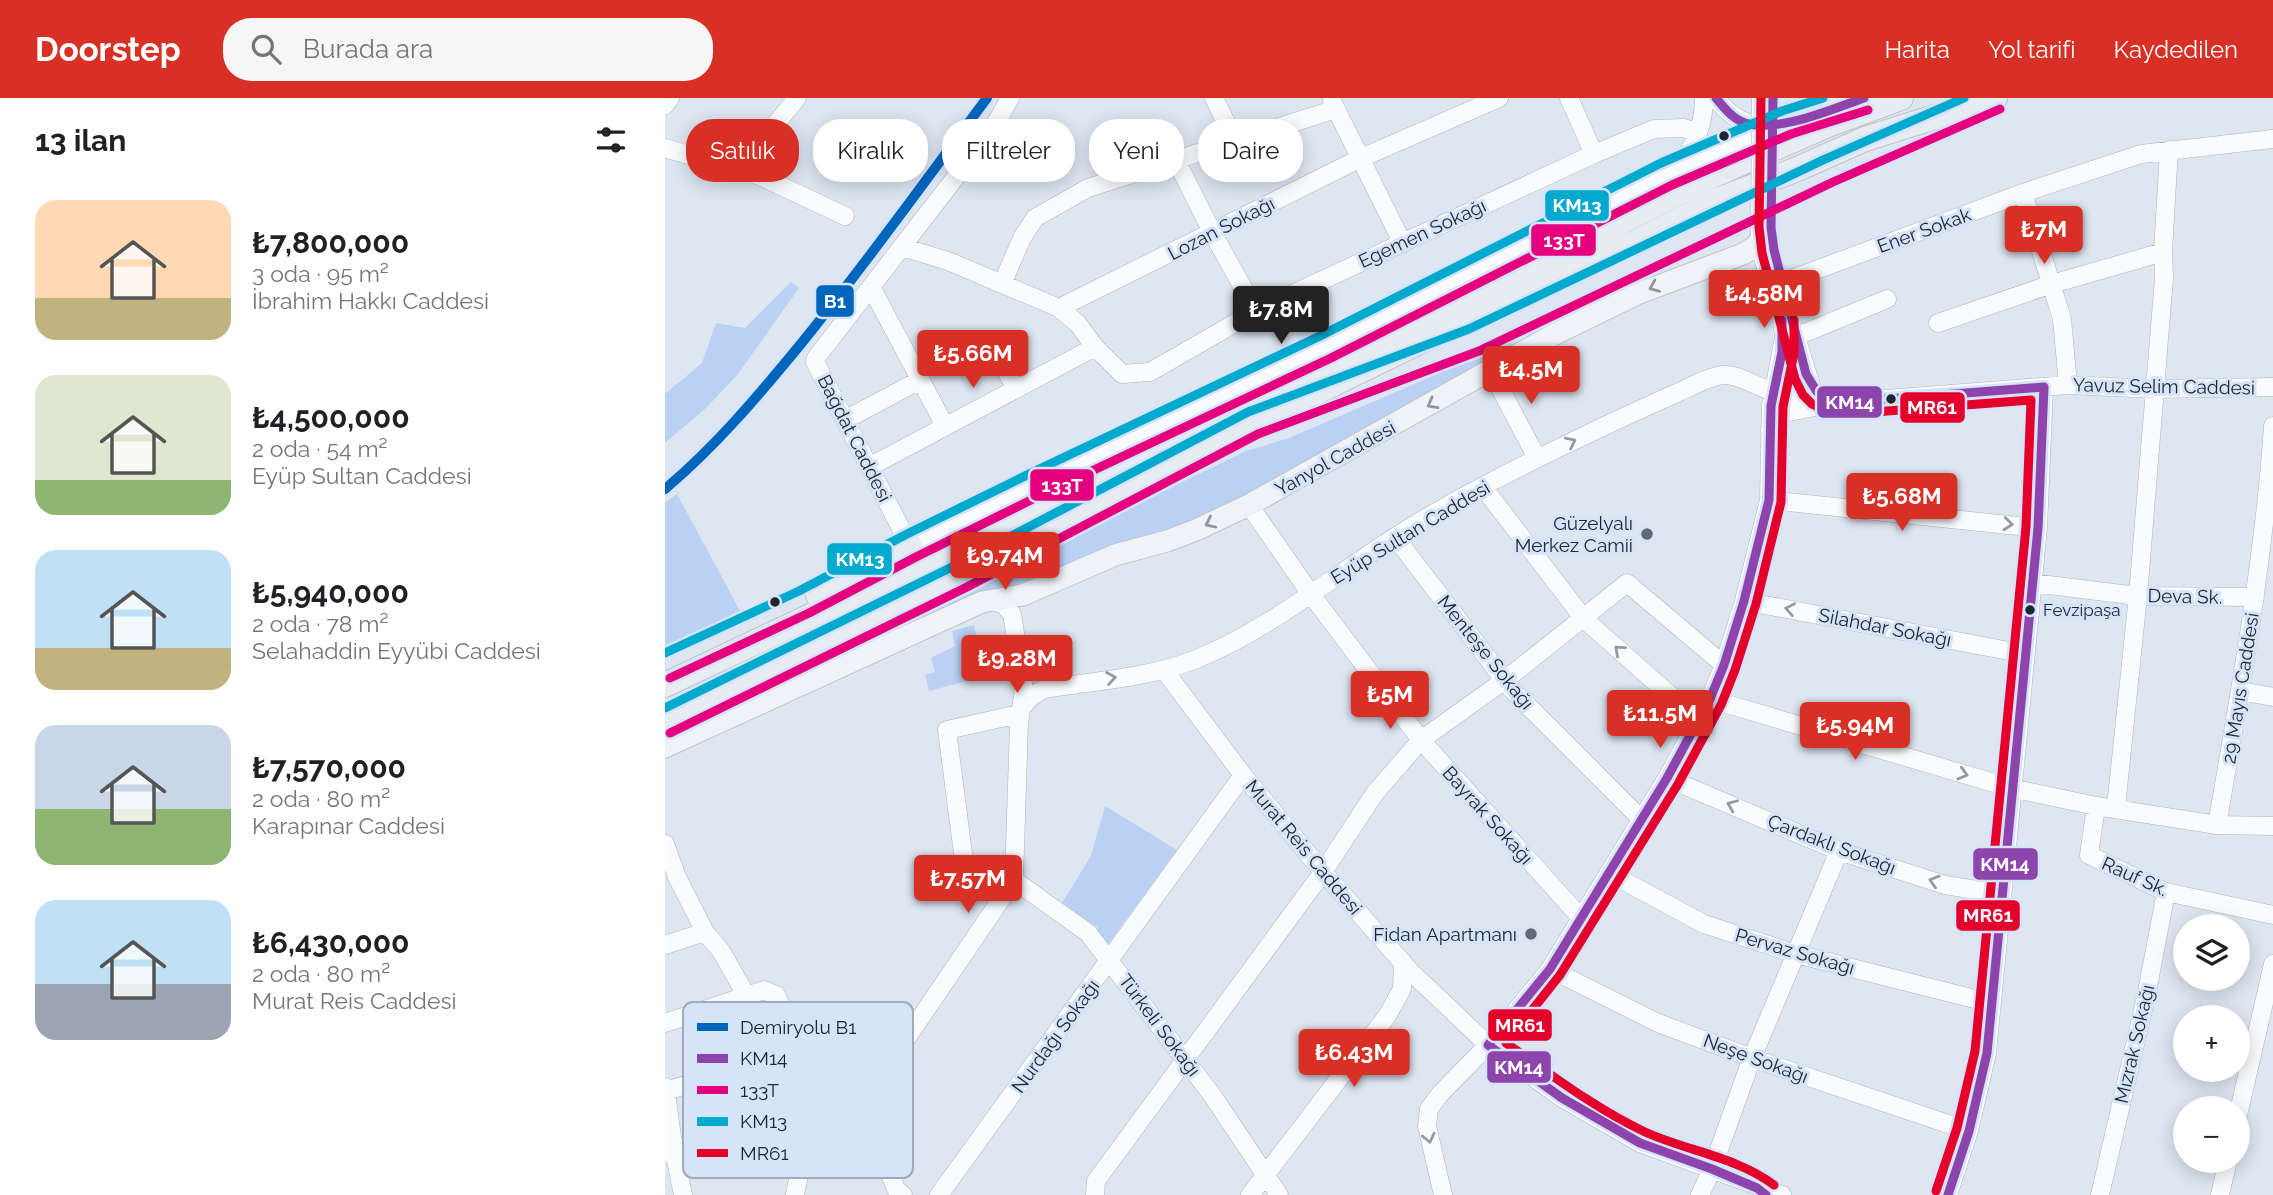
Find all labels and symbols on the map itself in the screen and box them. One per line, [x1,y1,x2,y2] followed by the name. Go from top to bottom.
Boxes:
[1717,129,1731,143] unlabelled marker
[1544,189,1610,222] line badge: KM13
[1164,192,1278,264] street label: Lozan Sokağı
[1355,194,1489,272] street label: Egemen Sokağı
[1552,194,1602,216] text: KM13
[1874,203,1974,257] street label: Ener Sokak
[2010,206,2078,266] pin: ₺7M
[1530,223,1597,257] line badge: 133T
[1543,229,1585,251] text: 133T
[1707,271,1821,330] pin: ₺4.58M
[1649,278,1661,292] one-way arrow
[815,284,855,318] line badge: B1
[1232,286,1330,346] pin: ₺7.8M
[824,290,846,312] text: B1
[916,330,1030,390] pin: ₺5.66M
[1482,346,1580,406] pin: ₺4.5M
[814,371,896,505] street label: Bağdat Caddesi
[2073,373,2255,399] street label: Yavuz Selim Caddesi
[1816,385,1883,419] line badge: KM14
[1825,391,1875,413] text: KM14
[1899,391,1966,424] line badge: MR61
[1884,392,1898,406] unlabelled marker
[1427,396,1439,409] one-way arrow
[1907,396,1957,418] text: MR61
[1271,416,1399,500] street label: Yanyol Caddesi
[1564,436,1576,450] one-way arrow
[1029,468,1095,502] line badge: 133T
[1041,474,1083,496] text: 133T
[1845,474,1959,533] pin: ₺5.68M
[1327,476,1493,588] street label: Eyüp Sultan Caddesi
[1515,512,1633,556] place label: Güzelyalı Merkez Camii
[1205,515,1217,529] one-way arrow
[2002,517,2014,532] one-way arrow
[1639,526,1655,542] marker: Güzelyalı Merkez Camii
[948,532,1062,592] pin: ₺9.74M
[826,542,893,576] line badge: KM13
[835,548,885,570] text: KM13
[2147,584,2223,608] street label: Deva Sk.
[1433,591,1539,713] street label: Menteşe Sokağı
[768,595,782,609] unlabelled marker
[2043,600,2121,620] place label: Fevzipaşa
[1784,602,1795,617] one-way arrow
[1817,603,1953,651] street label: Silahdar Sokağı
[2023,603,2037,617] marker: Fevzipaşa
[2217,611,2263,765] street label: 29 Mayıs Caddesi
[960,636,1074,695] pin: ₺9.28M
[1614,645,1627,658] one-way arrow
[1105,671,1117,686] one-way arrow
[1356,672,1424,731] pin: ₺5M
[1603,690,1717,750] pin: ₺11.5M
[1798,702,1912,762] pin: ₺5.94M
[1438,762,1538,868] street label: Bayrak Sokağı
[1957,765,1969,780] one-way arrow
[1241,775,1367,919] street label: Murat Reis Caddesi
[1726,799,1739,813] one-way arrow
[1765,809,1899,879] street label: Çardaklı Sokağı
[1972,847,2039,881] line badge: KM14
[2099,852,2171,900] street label: Rauf Sk.
[1980,853,2030,875] text: KM14
[911,856,1025,915] pin: ₺7.57M
[1929,875,1941,890] one-way arrow
[1955,899,2021,932] line badge: MR61
[1963,904,2013,926] text: MR61
[1373,923,1517,945] place label: Fidan Apartmanı
[1733,923,1857,979] street label: Pervaz Sokağı
[1523,926,1539,942] marker: Fidan Apartmanı
[1115,970,1205,1080] street label: Türkeli Sokağı
[1007,975,1103,1097] street label: Nurdağı Sokağı
[2110,982,2158,1106] street label: Mızrak Sokağı
[683,1002,913,1178] legend
[1487,1008,1553,1042] line badge: MR61
[1495,1014,1545,1036] text: MR61
[740,1016,856,1038] text: Demiryolu B1
[1701,1029,1811,1087] street label: Neşe Sokağı
[1297,1030,1411,1089] pin: ₺6.43M
[740,1047,787,1069] text: KM14
[1486,1050,1552,1084] line badge: KM14
[1494,1056,1544,1078] text: KM14
[740,1079,779,1101] text: 133T
[740,1110,787,1132] text: KM13
[1421,1132,1436,1144] one-way arrow
[740,1142,789,1164] text: MR61

